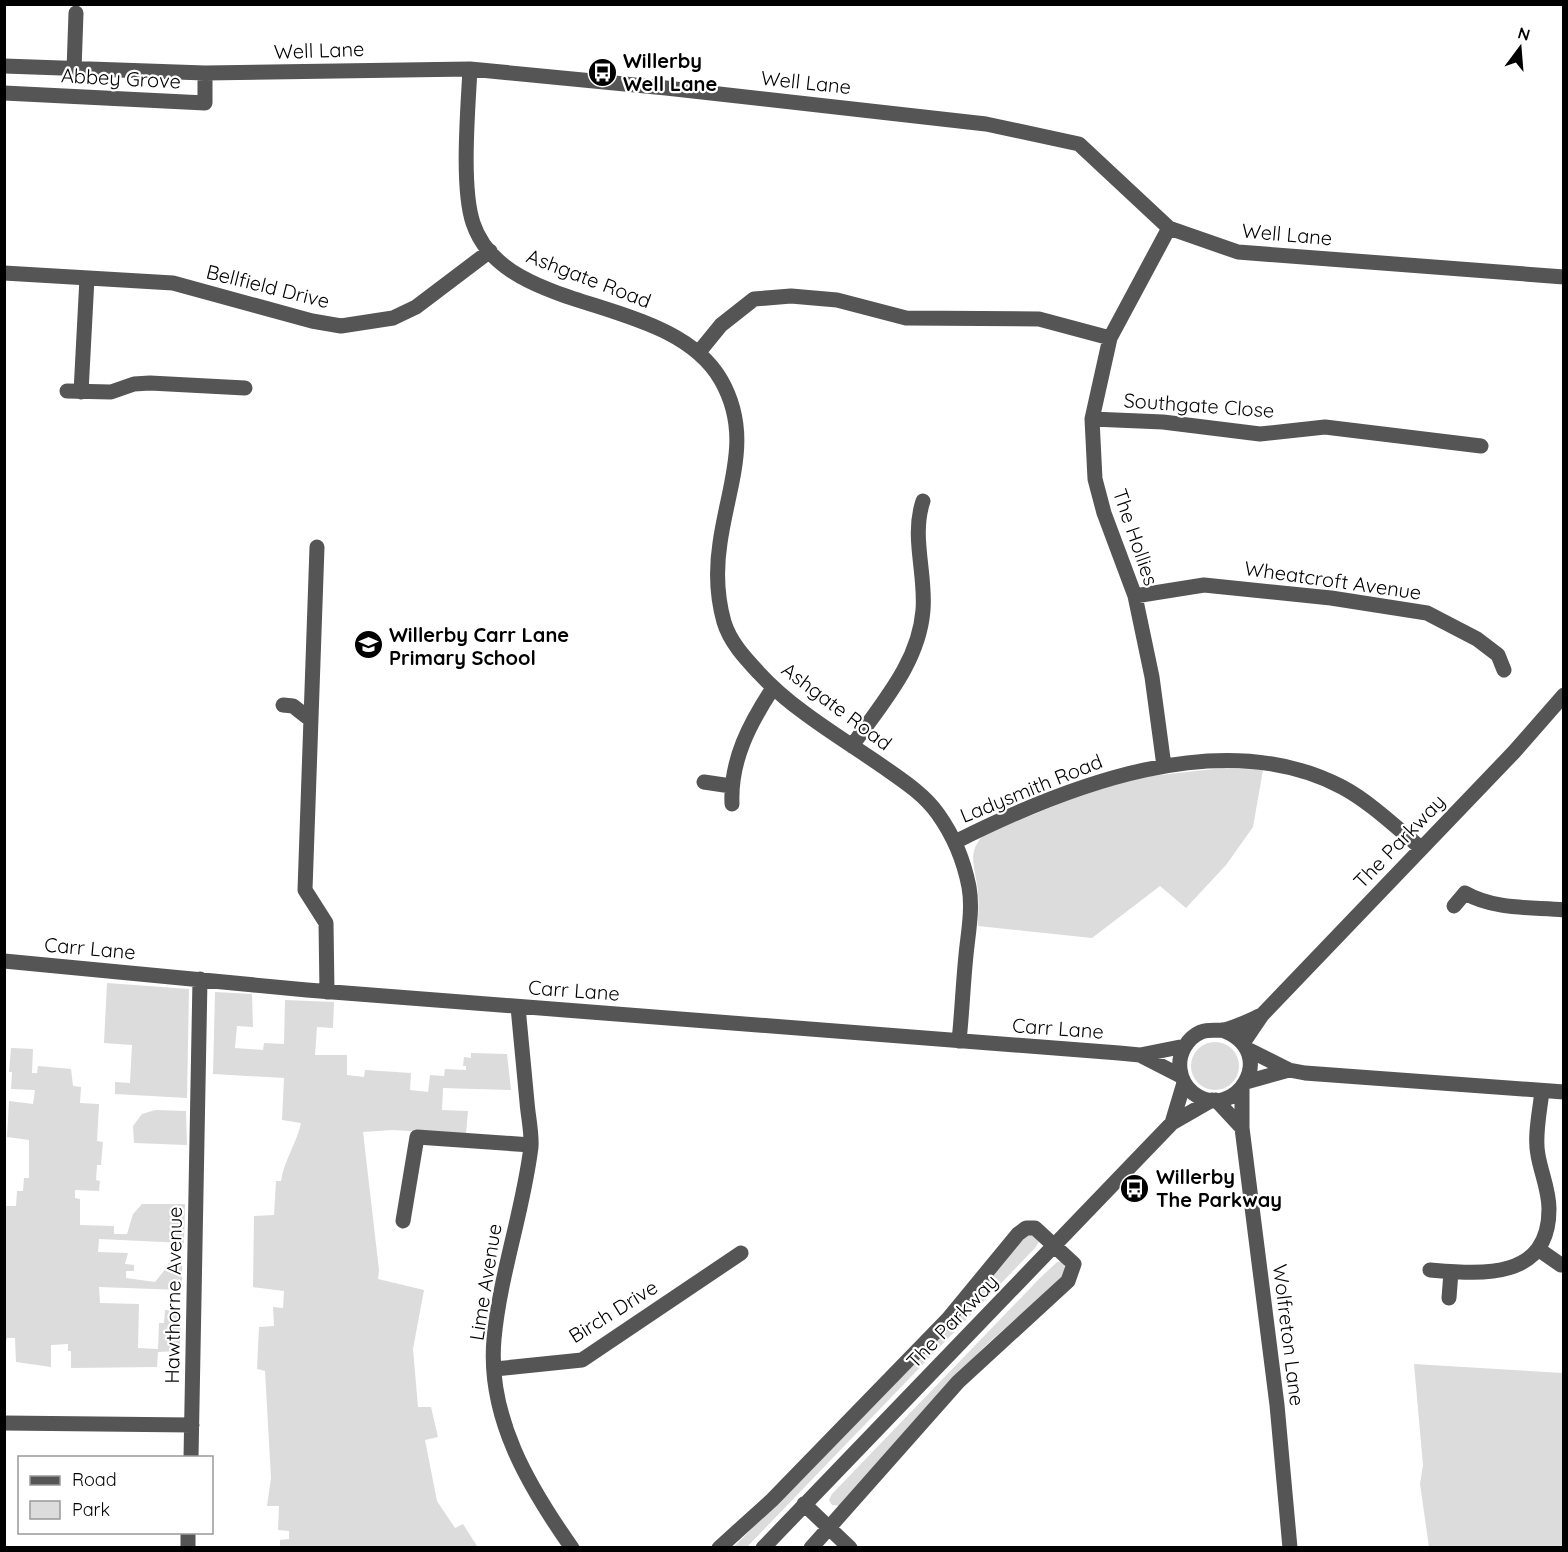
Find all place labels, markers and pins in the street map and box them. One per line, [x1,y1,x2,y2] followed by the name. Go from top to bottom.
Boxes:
[623,48,717,96] place label: Willerby Well Lane
[586,56,618,88] bus stop icon: Willerby Well Lane
[389,622,569,670] place label: Willerby Carr Lane Primary School
[352,629,384,661] school or university icon: Willerby Carr Lane Primary School
[1156,1164,1282,1212] place label: Willerby The Parkway
[1119,1172,1151,1204] bus stop icon: Willerby The Parkway

